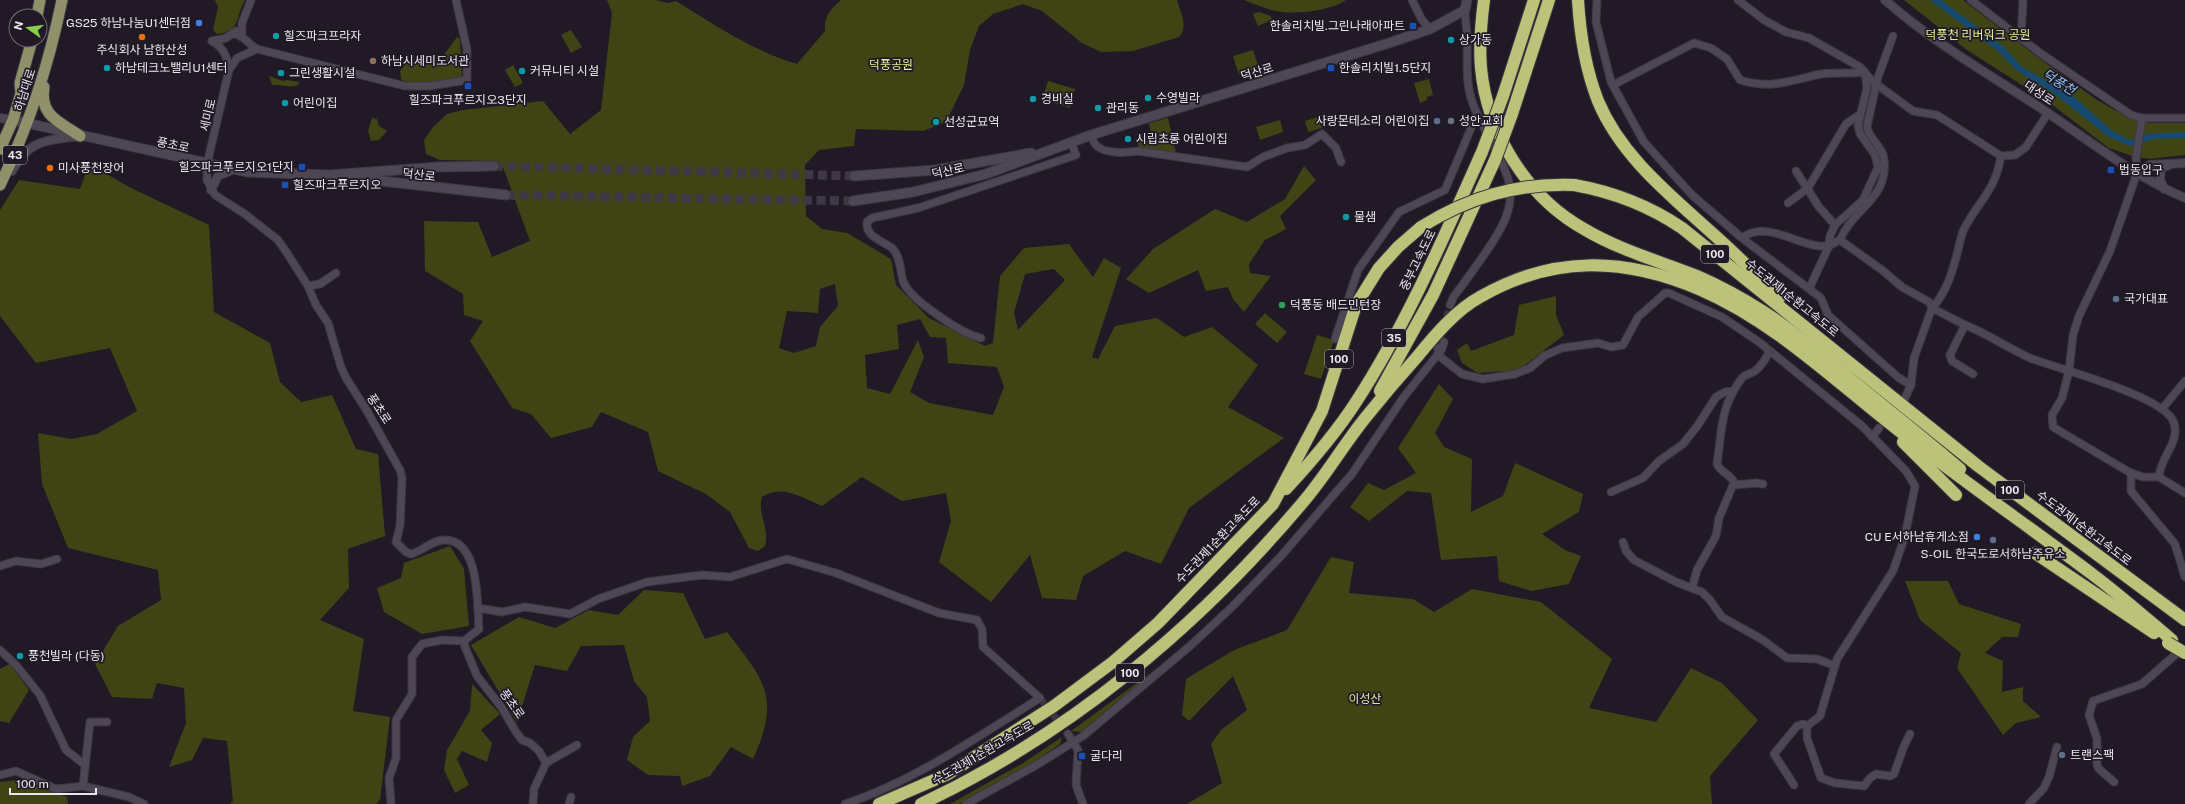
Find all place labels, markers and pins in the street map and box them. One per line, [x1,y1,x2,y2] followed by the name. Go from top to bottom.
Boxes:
[66,16,191,30] place label: GS25 하남나눔U1센터점
[194,18,204,28] marker: GS25 하남나눔U1센터점
[1270,19,1405,33] place label: 한솔리치빌.그린나래아파트
[1408,21,1418,31] marker: 한솔리치빌.그린나래아파트
[284,29,361,43] place label: 힐즈파크프라자
[271,31,281,41] marker: 힐즈파크프라자
[137,32,147,42] marker: 주식회사 남한산성
[1459,33,1492,47] place label: 상가동
[1446,35,1456,45] marker: 상가동
[96,43,188,57] place label: 주식회사 남한산성
[381,54,469,68] place label: 하남시세미도서관
[368,56,378,66] marker: 하남시세미도서관
[115,61,228,75] place label: 하남테크노밸리U1센터
[1339,61,1432,75] place label: 한솔리치빌1.5단지
[102,63,112,73] marker: 하남테크노밸리U1센터
[1326,63,1336,73] marker: 한솔리치빌1.5단지
[530,64,599,78] place label: 커뮤니티 시설
[289,66,355,80] place label: 그린생활시설
[517,66,527,76] marker: 커뮤니티 시설
[276,68,286,78] marker: 그린생활시설
[463,81,473,91] marker: 힐즈파크푸르지오3단지
[1156,91,1200,105] place label: 수영빌라
[1041,92,1074,106] place label: 경비실
[409,93,527,107] place label: 힐즈파크푸르지오3단지
[1143,93,1153,103] marker: 수영빌라
[1028,94,1038,104] marker: 경비실
[293,96,337,110] place label: 어린이집
[280,98,290,108] marker: 어린이집
[1106,101,1139,115] place label: 관리동
[1093,103,1103,113] marker: 관리동
[1316,114,1429,128] place label: 사랑몬테소리 어린이집
[1459,114,1503,128] place label: 성안교회
[944,115,999,129] place label: 선성군묘역
[1432,116,1442,126] marker: 사랑몬테소리 어린이집
[1446,116,1456,126] marker: 성안교회
[931,117,941,127] marker: 선성군묘역
[1136,132,1227,146] place label: 시립초롱 어린이집
[1123,134,1133,144] marker: 시립초롱 어린이집
[179,160,294,174] place label: 힐즈파크푸르지오1단지
[58,161,124,175] place label: 미사풍천장어
[297,162,307,172] marker: 힐즈파크푸르지오1단지
[45,163,55,173] marker: 미사풍천장어
[2119,163,2163,177] place label: 법동입구
[2106,165,2116,175] marker: 법동입구
[293,178,381,192] place label: 힐즈파크푸르지오
[280,180,290,190] marker: 힐즈파크푸르지오
[1354,210,1376,224] place label: 물샘
[1341,212,1351,222] marker: 물샘
[2124,292,2168,306] place label: 국가대표
[2111,294,2121,304] marker: 국가대표
[1290,298,1381,312] place label: 덕풍동 배드민턴장
[1277,300,1287,310] marker: 덕풍동 배드민턴장
[1865,530,1969,544] place label: CU E서하남휴게소점
[1972,532,1982,542] marker: CU E서하남휴게소점
[1988,535,1998,545] marker: S-OIL 한국도로서하남주유소
[1920,547,2066,561] place label: S-OIL 한국도로서하남주유소
[28,649,105,663] place label: 풍천빌라 (다동)
[15,651,25,661] marker: 풍천빌라 (다동)
[2070,748,2114,762] place label: 트랜스팩
[1090,749,1123,763] place label: 굴다리
[2057,750,2067,760] marker: 트랜스팩
[1077,751,1087,761] marker: 굴다리

